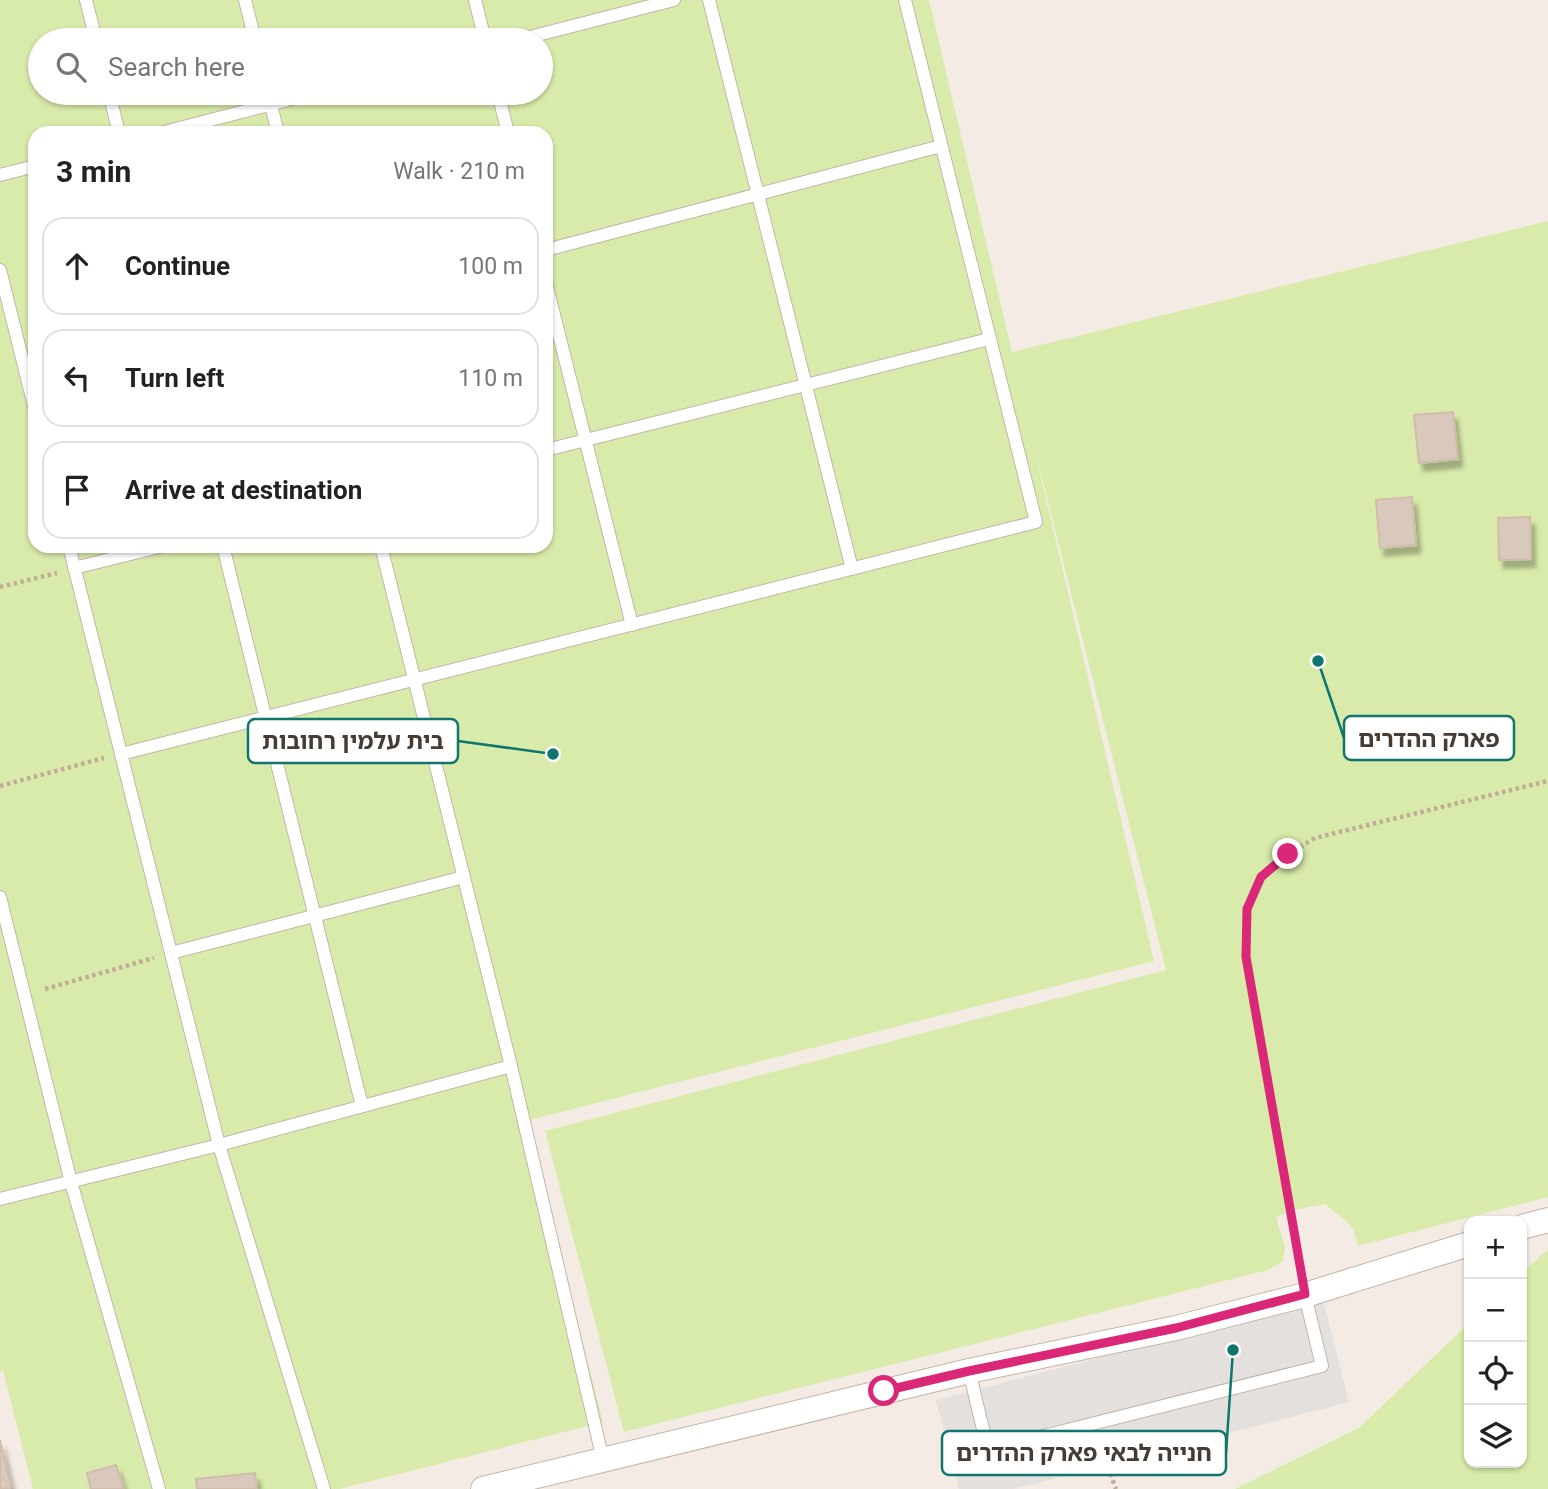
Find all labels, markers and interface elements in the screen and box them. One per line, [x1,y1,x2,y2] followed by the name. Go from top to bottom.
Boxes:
[28,28,553,105] search box
[52,48,90,86] icon: search
[108,52,245,82] text: Search here
[56,154,131,189] text: 3 min
[393,158,525,185] text: Walk · 210 m
[58,247,96,285] icon: ahead
[125,251,230,281] text: Continue
[458,253,523,280] text: 100 m
[58,359,96,397] icon: left
[125,363,224,393] text: Turn left
[458,365,523,392] text: 110 m
[58,471,96,509] icon: arrive
[125,475,362,505] text: Arrive at destination
[1344,716,1514,760] callout: פארק ההדרים
[248,719,458,763] callout: בית עלמין רחובות
[1358,726,1500,753] text: פארק ההדרים
[262,728,444,755] text: בית עלמין רחובות
[1272,838,1303,869] route end
[1464,1216,1527,1468] map controls
[1464,1216,1527,1279] button: +
[1464,1279,1527,1342] button: −
[1464,1342,1527,1405] button: locate
[868,1375,899,1406] route start
[1464,1405,1527,1468] button: layers
[942,1431,1226,1475] callout: חנייה לבאי פארק ההדרים
[956,1440,1212,1467] text: חנייה לבאי פארק ההדרים

